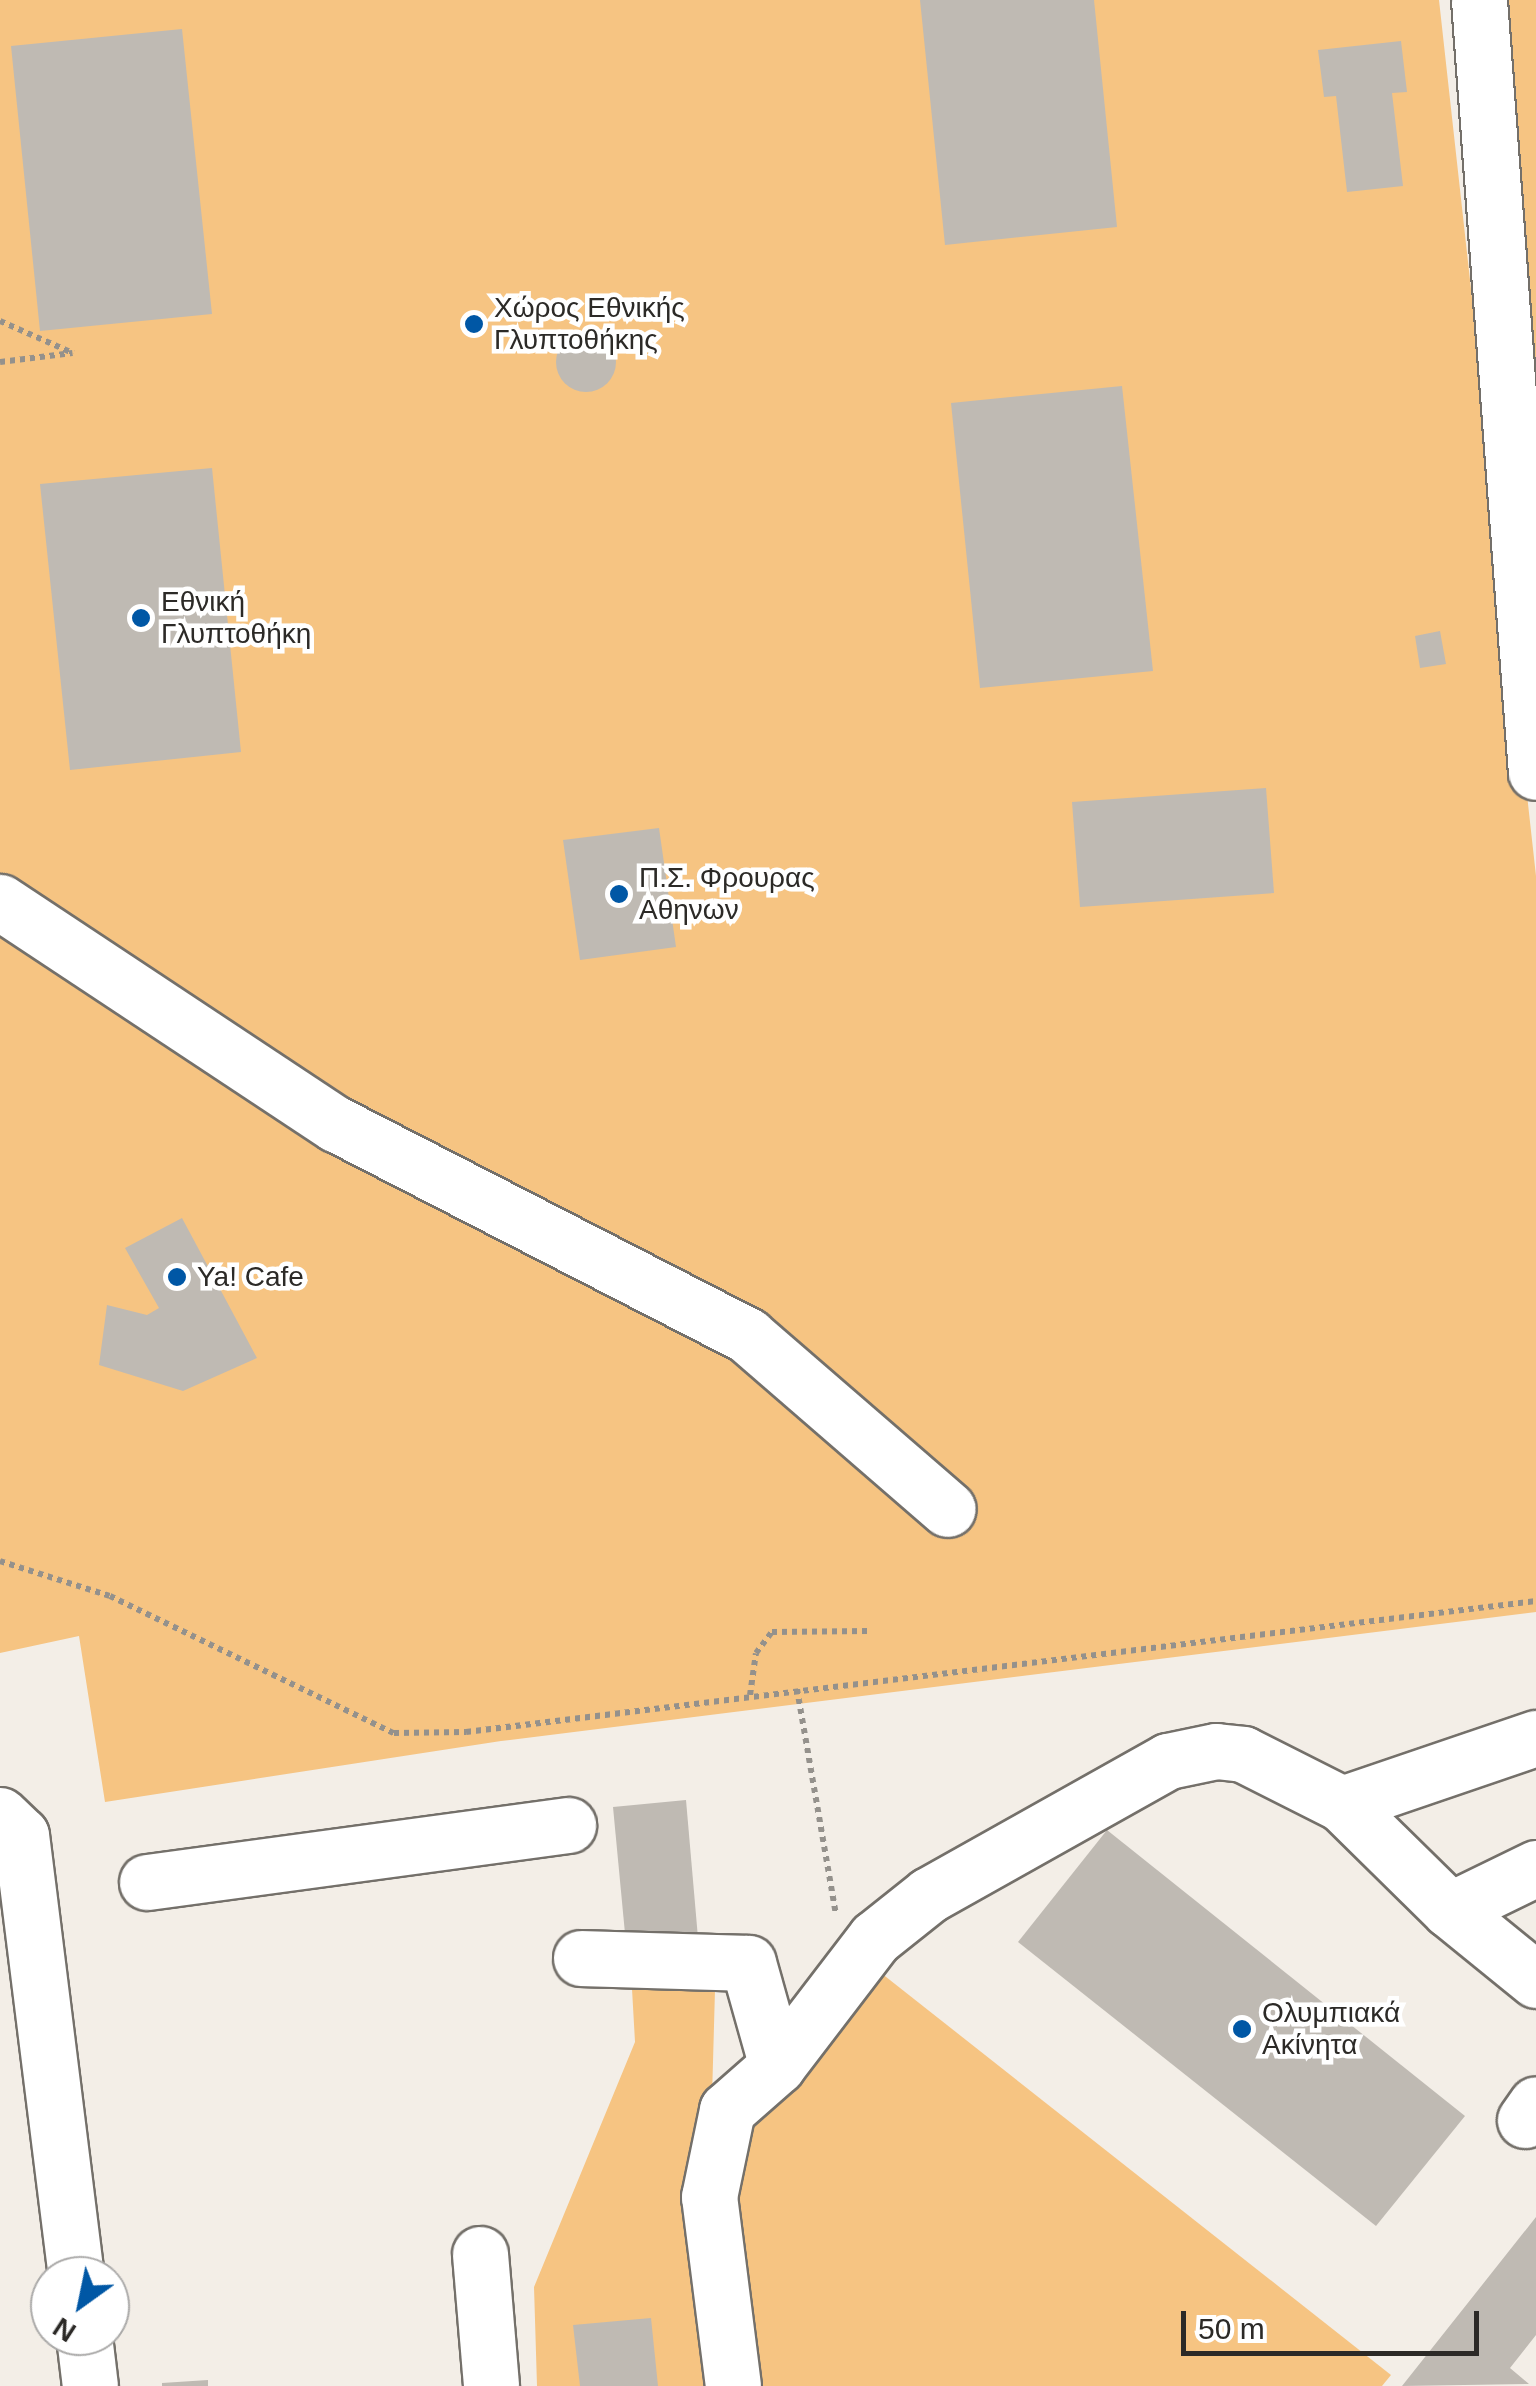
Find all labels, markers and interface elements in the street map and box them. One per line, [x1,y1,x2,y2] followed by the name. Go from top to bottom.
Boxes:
[494,291,685,357] place label: Χώρος Εθνικής Γλυπτοθήκης
[463,313,485,335] marker: Χώρος Εθνικής Γλυπτοθήκης
[161,585,311,651] place label: Εθνική Γλυπτοθήκη
[130,607,152,629] marker: Εθνική Γλυπτοθήκη
[639,861,815,927] place label: Π.Σ. Φρουρας Αθηνων
[608,883,630,905] marker: Π.Σ. Φρουρας Αθηνων
[197,1260,304,1294] place label: Ya! Cafe
[166,1266,188,1288] marker: Ya! Cafe
[1262,1996,1400,2062] place label: Ολυμπιακά Ακίνητα
[1231,2018,1253,2040] marker: Ολυμπιακά Ακίνητα
[30,2256,130,2356] north arrow
[1186,2291,1484,2353] scale bar
[48,2311,81,2348] text: N
[1198,2312,1265,2345] text: 50 m

